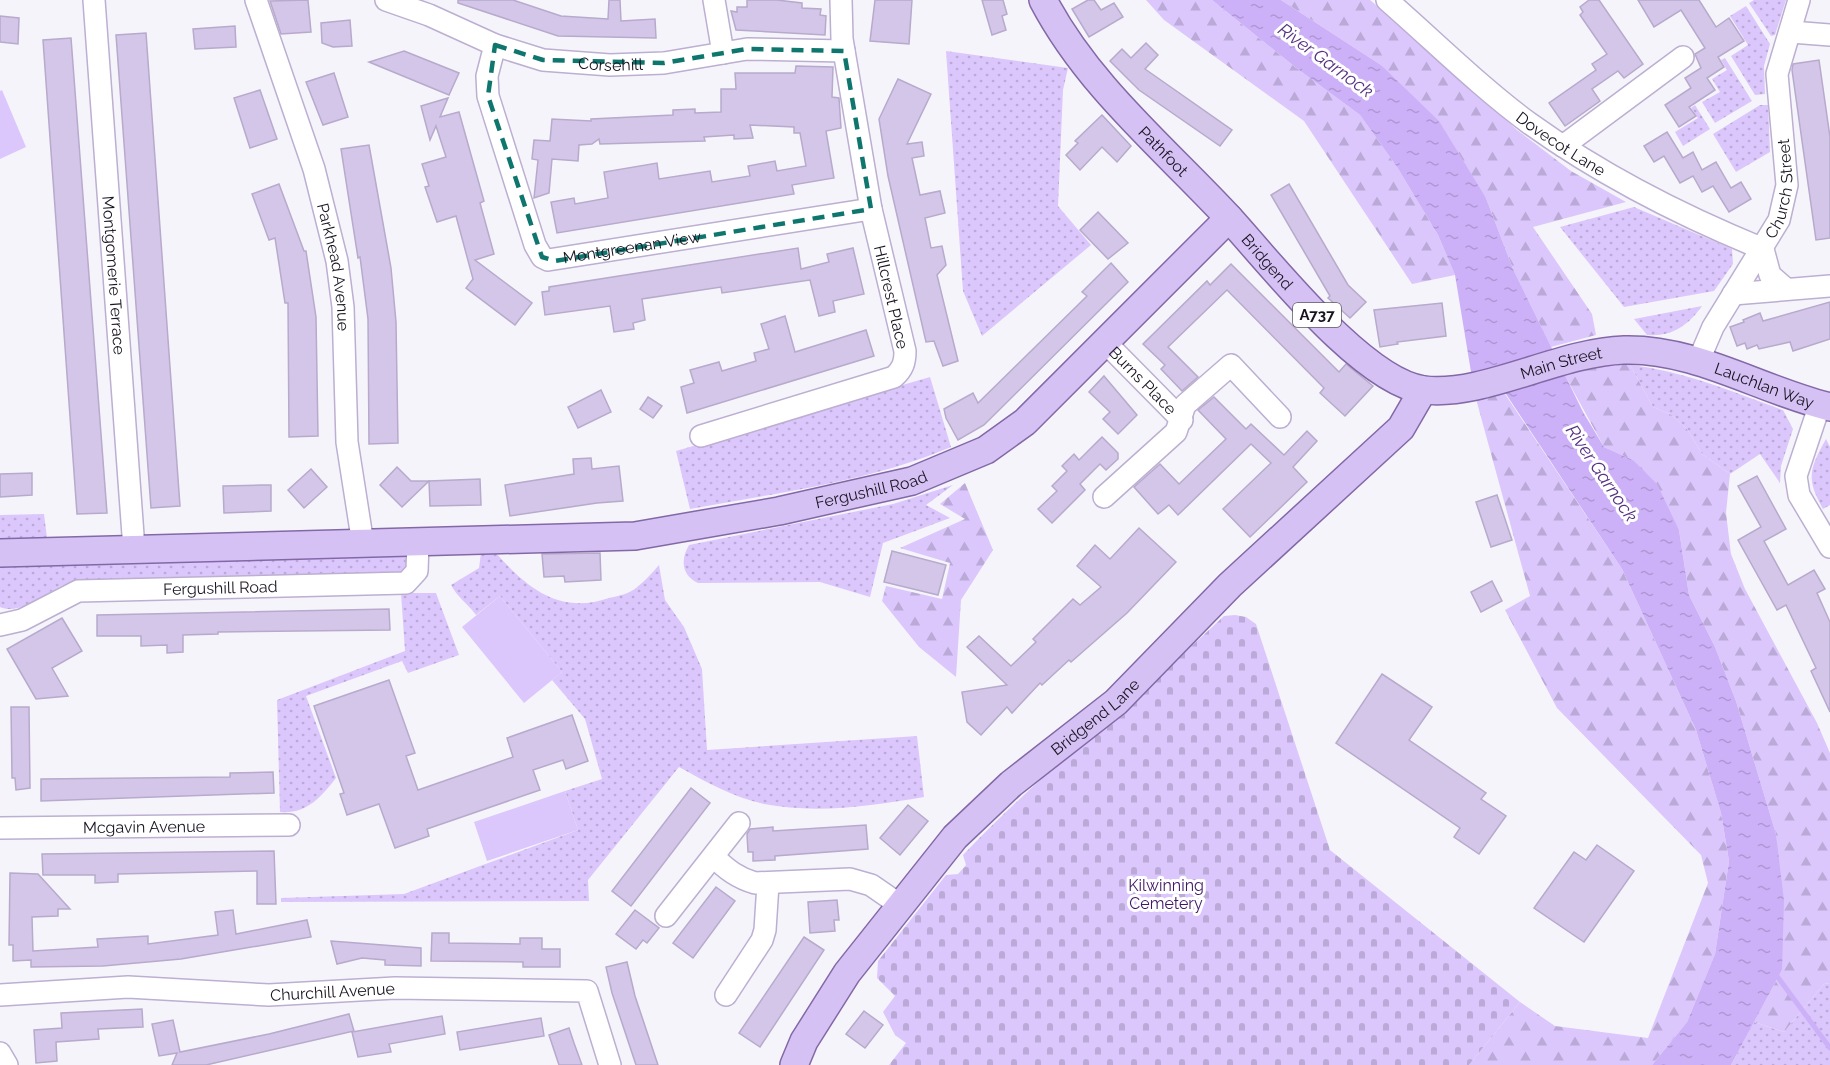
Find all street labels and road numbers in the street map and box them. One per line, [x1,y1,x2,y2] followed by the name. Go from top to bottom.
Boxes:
[577,53,644,75] street label: Corsehill
[1513,107,1609,180] street label: Dovecot Lane
[1135,122,1193,180] street label: Pathfoot
[1761,137,1797,242] street label: Church Street
[99,195,129,355] street label: Montgomerie Terrace
[313,201,353,331] street label: Parkhead Avenue
[562,226,702,267] street label: Montgreenan View
[1238,230,1297,294] street label: Bridgend
[870,243,912,351] street label: Hillcrest Place
[1293,303,1341,327] road number: A737
[1105,342,1181,418] street label: Burns Place
[1518,343,1604,383] street label: Main Street
[1712,358,1817,412] street label: Lauchlan Way
[813,466,930,512] street label: Fergushill Road
[163,577,278,598] street label: Fergushill Road
[1047,674,1143,759] street label: Bridgend Lane
[83,816,205,837] street label: Mcgavin Avenue
[270,979,395,1004] street label: Churchill Avenue

